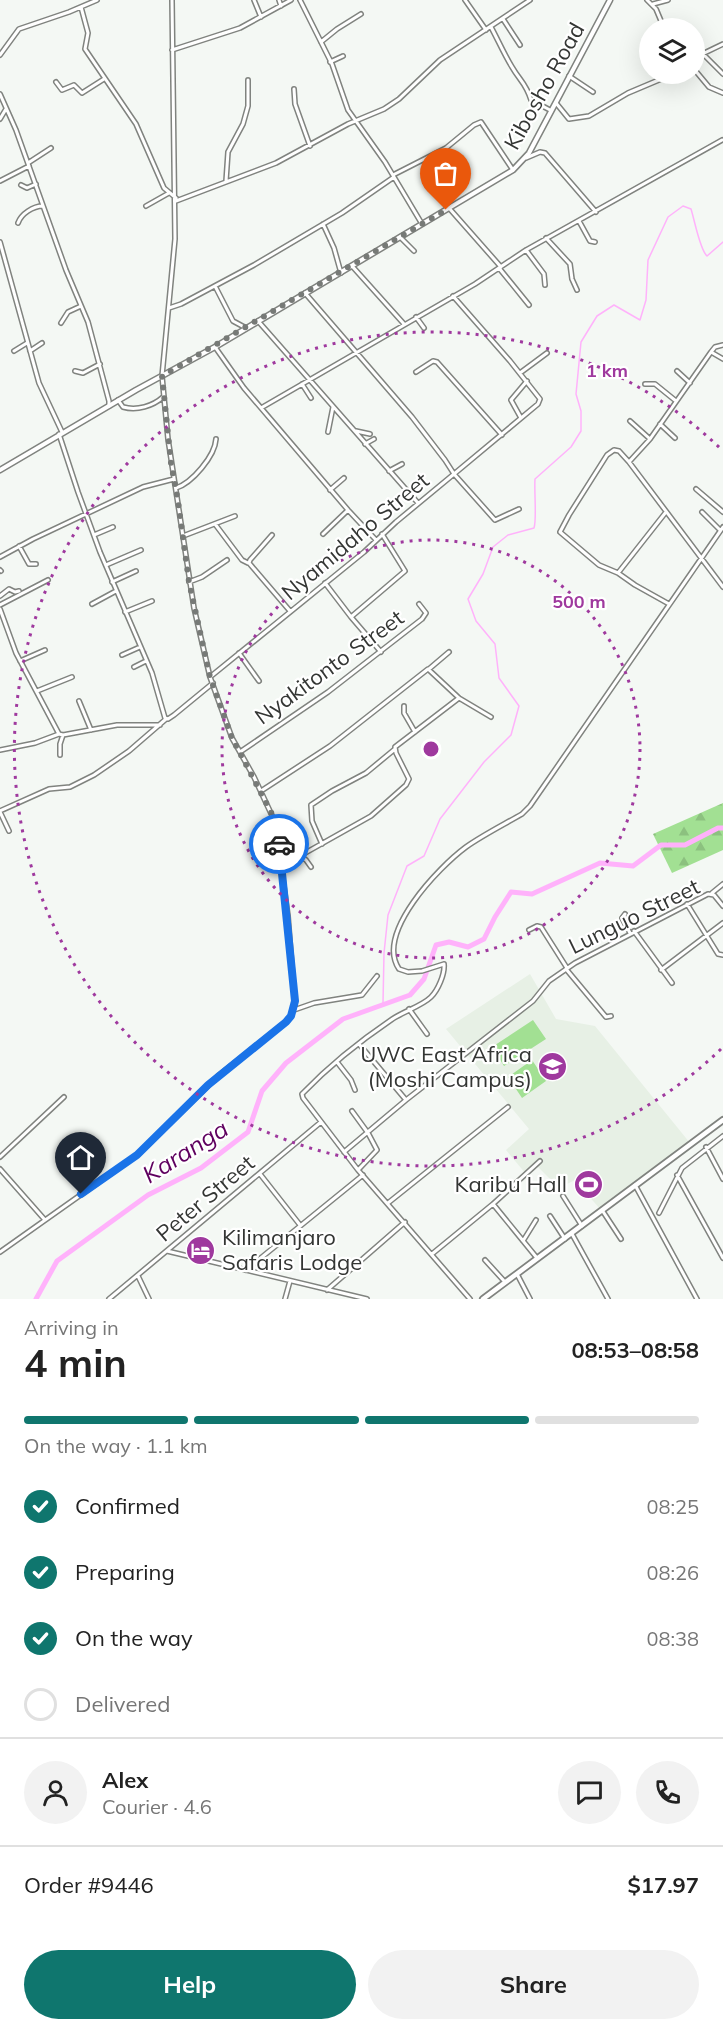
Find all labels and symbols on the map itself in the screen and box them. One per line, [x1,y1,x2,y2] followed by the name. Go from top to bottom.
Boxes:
[498,18,590,154] street label: Kibosho Road
[420,148,471,210] pin
[586,359,628,382] text: 1 km
[275,466,435,606] street label: Nyamidaho Street
[552,590,606,613] text: 500 m
[249,603,409,730] street label: Nyakitonto Street
[421,739,441,759] centre of rings
[249,814,309,874] courier
[564,872,704,960] street label: Lunguo Street
[360,1040,532,1093] place label: UWC East Africa (Moshi Campus)
[537,1051,569,1083] school or university icon: UWC East Africa (Moshi Campus)
[137,1113,233,1189] water label: Karanga
[55,1132,106,1194] pin
[150,1149,260,1247] street label: Peter Street
[572,1168,604,1200] sports icon: Karibu Hall
[454,1170,567,1198] place label: Karibu Hall
[222,1223,362,1276] place label: Kilimanjaro Safaris Lodge
[185,1234,217,1266] hotel icon: Kilimanjaro Safaris Lodge

